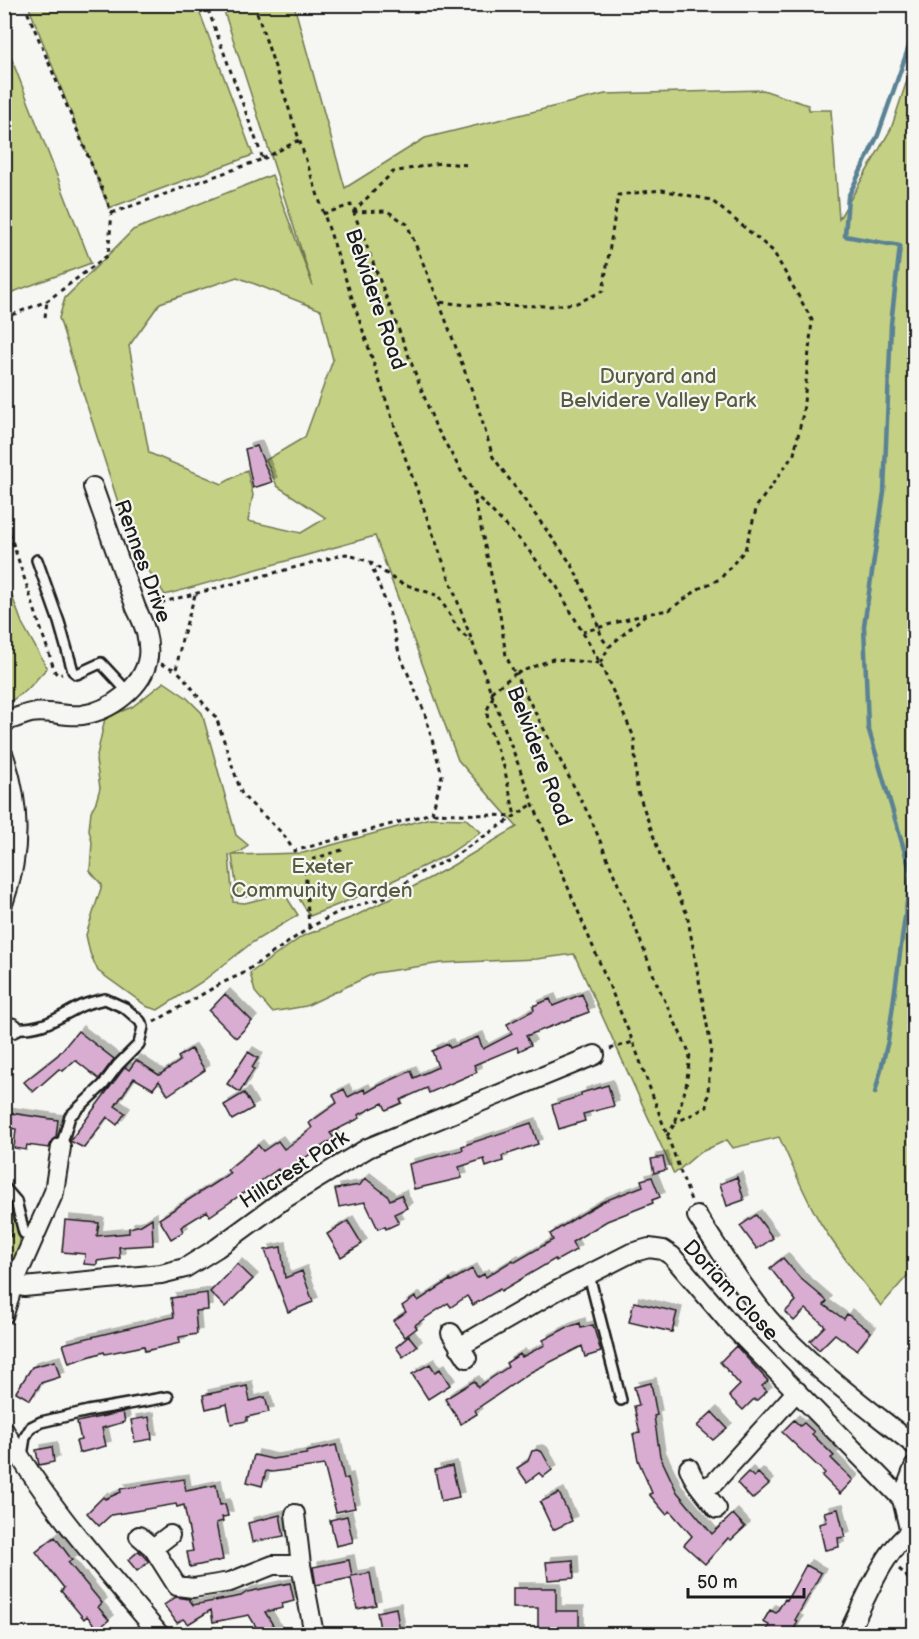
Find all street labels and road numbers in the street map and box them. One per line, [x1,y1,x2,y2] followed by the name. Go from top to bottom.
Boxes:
[340,226,411,373] street label: Belvidere Road
[109,496,176,626] street label: Rennes Drive
[502,683,578,829] street label: Belvidere Road
[235,1125,354,1214] street label: Hillcrest Park
[678,1235,784,1346] street label: Doriam Close

